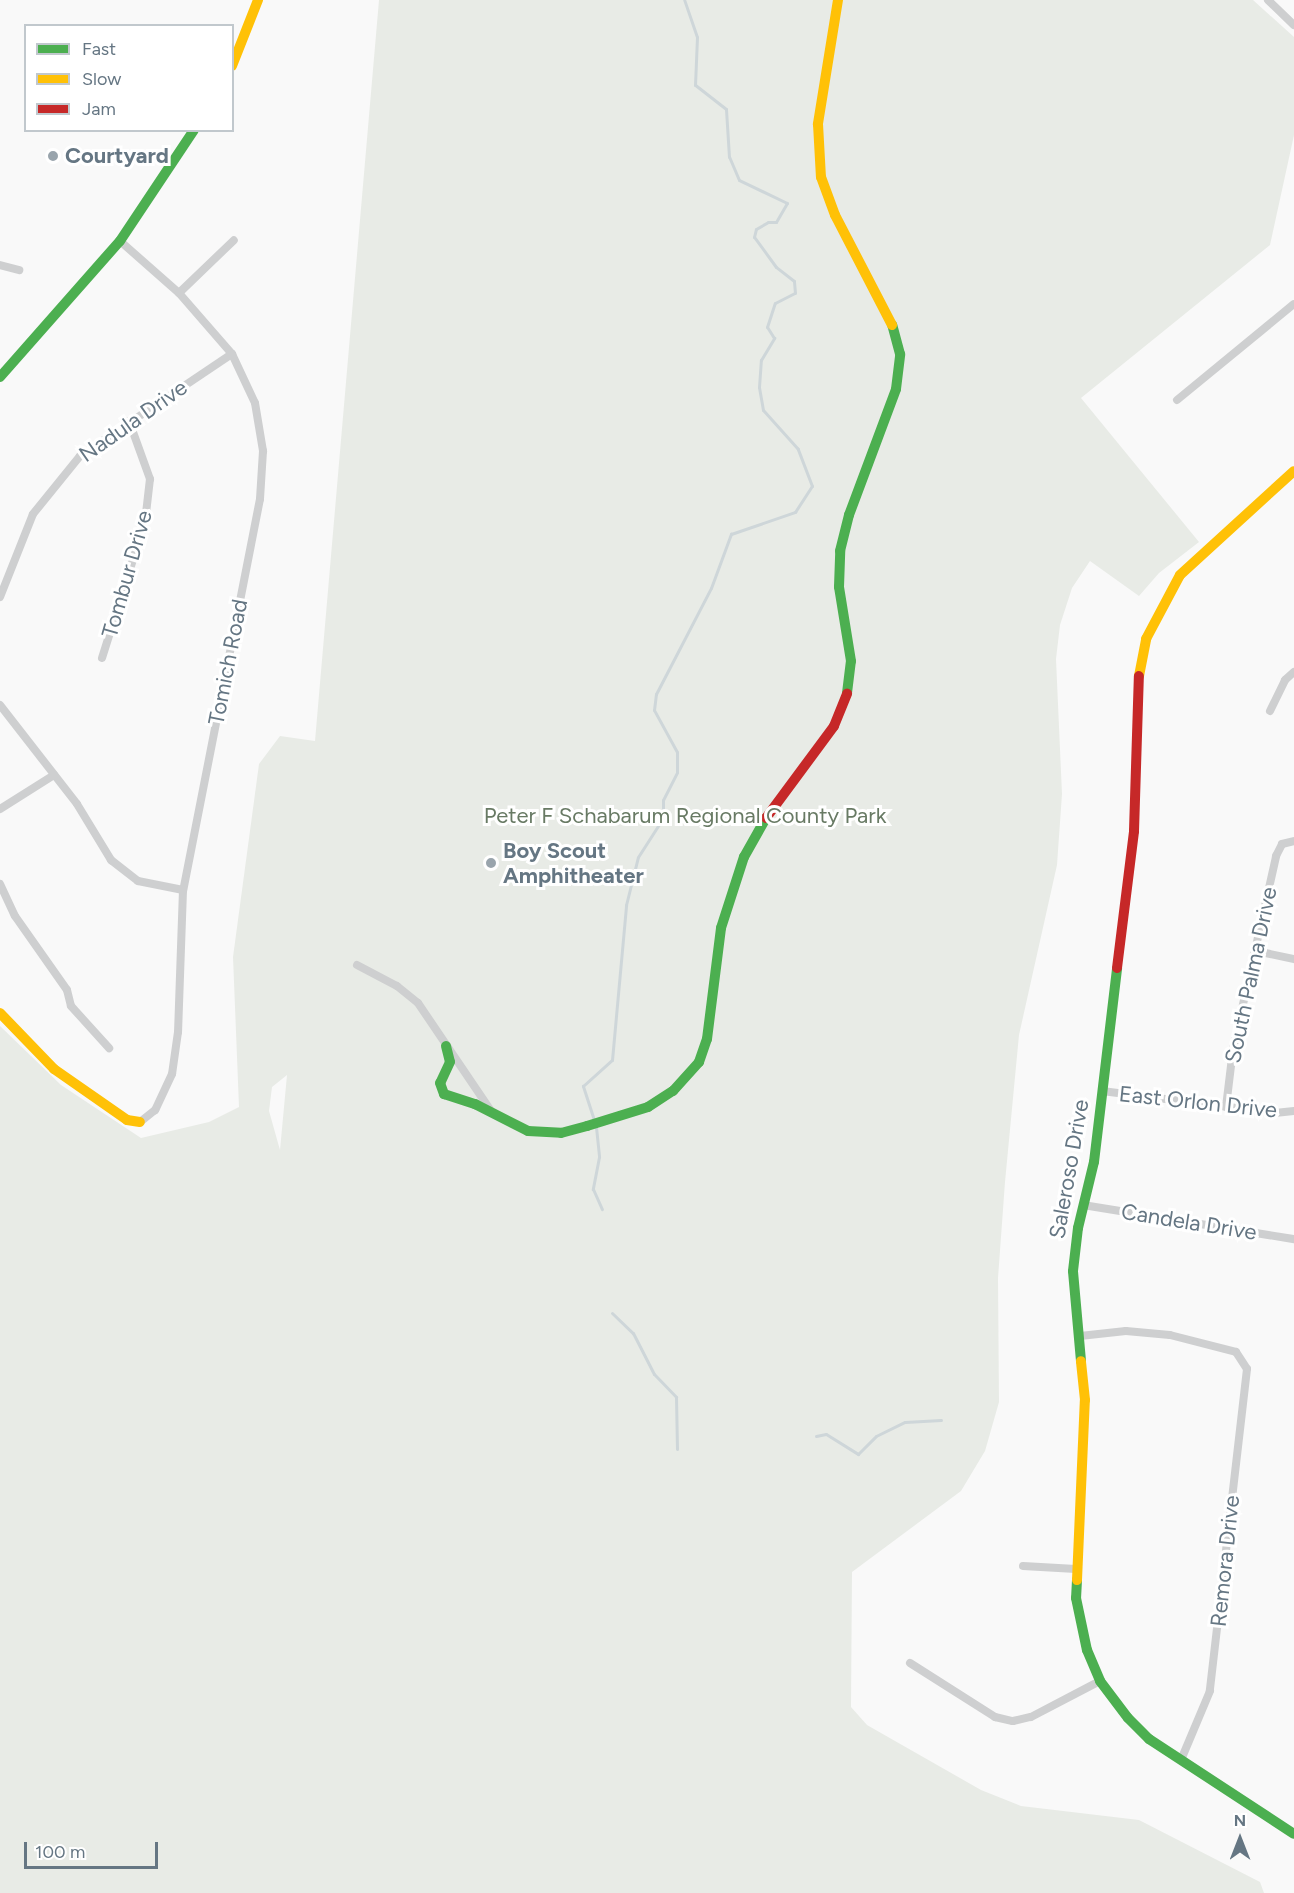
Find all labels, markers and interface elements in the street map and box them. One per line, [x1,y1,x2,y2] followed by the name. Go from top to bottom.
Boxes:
[24,24,234,132] legend
[82,38,116,60] text: Fast
[82,68,121,90] text: Slow
[82,98,116,120] text: Jam
[65,143,169,169] place label: Courtyard
[46,149,60,163] marker: Courtyard
[74,374,192,468] street label: Nadula Drive
[96,507,158,641] street label: Tombur Drive
[203,597,253,727] street label: Tomich Road
[484,803,886,829] park label: Peter F Schabarum Regional County Park
[503,837,644,888] place label: Boy Scout Amphitheater
[484,856,498,870] marker: Boy Scout Amphitheater
[1219,885,1283,1065] street label: South Palma Drive
[1118,1081,1278,1123] street label: East Orlon Drive
[1044,1097,1094,1241] street label: Saleroso Drive
[1119,1198,1259,1246] street label: Candela Drive
[1205,1494,1245,1628] street label: Remora Drive
[1210,1809,1270,1869] north arrow
[1234,1811,1246,1830] text: N
[27,1830,160,1868] scale bar
[35,1841,85,1863] text: 100 m

